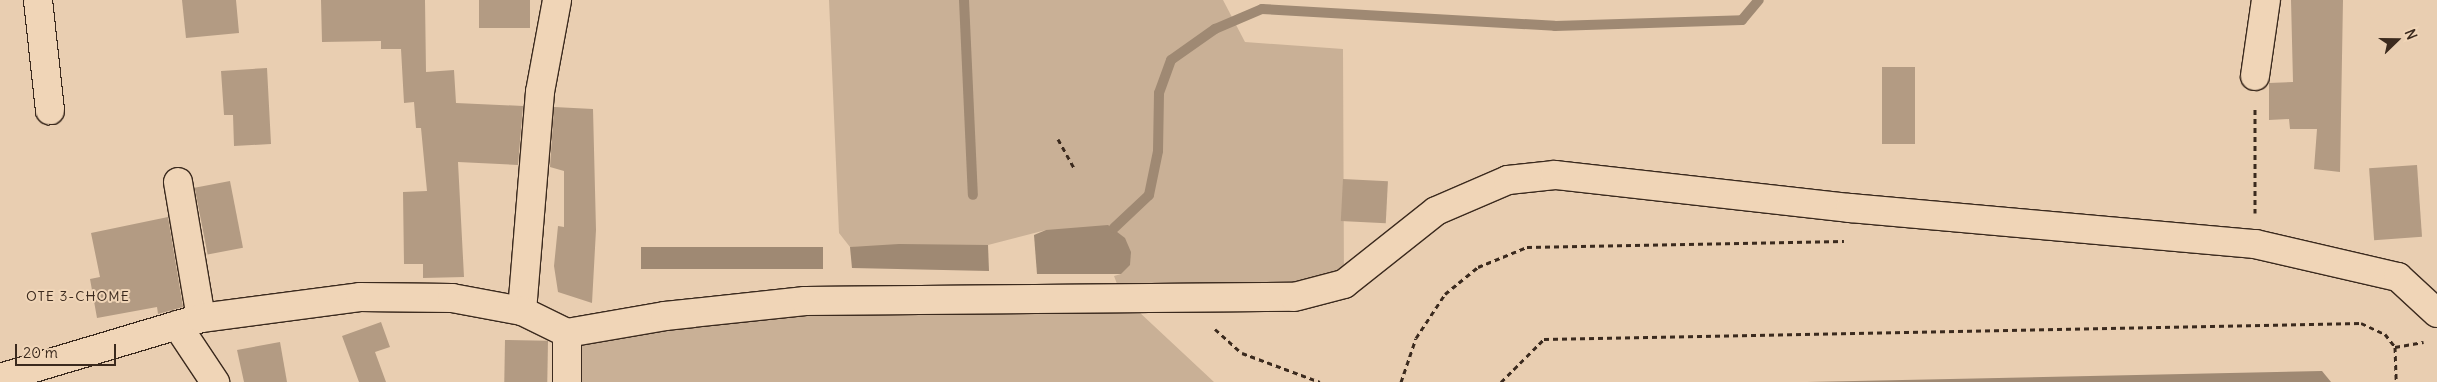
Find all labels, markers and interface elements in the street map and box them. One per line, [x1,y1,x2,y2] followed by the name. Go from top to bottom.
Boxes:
[2372,15,2422,65] north arrow
[2401,27,2421,42] text: N
[25,288,131,304] district label: OTE 3-CHOME
[18,334,119,366] scale bar
[23,343,58,362] text: 20 m

